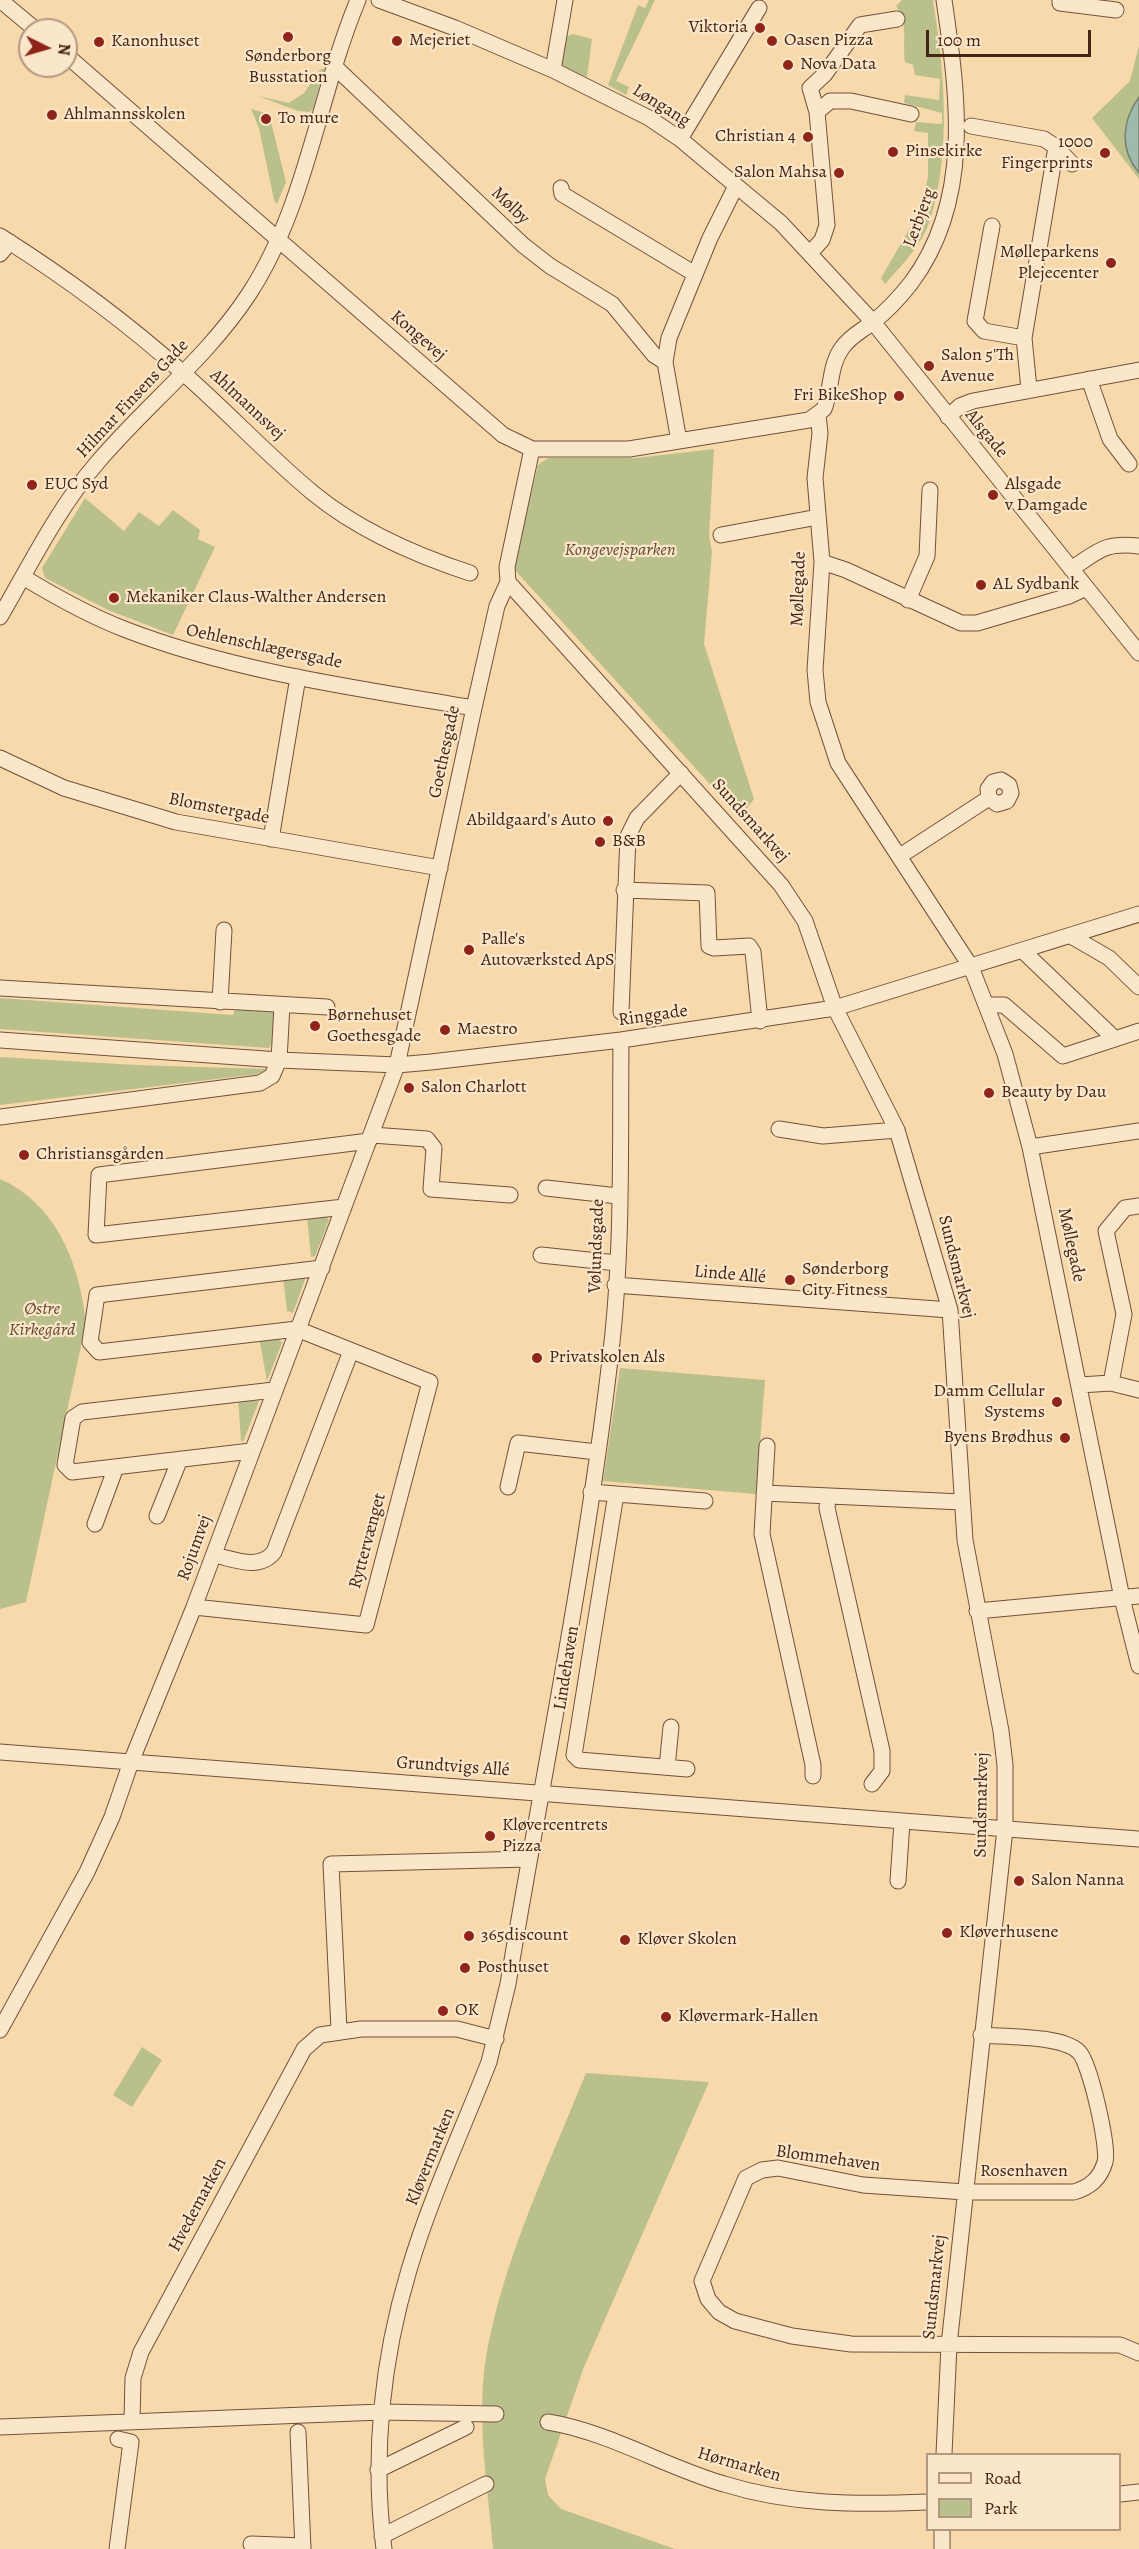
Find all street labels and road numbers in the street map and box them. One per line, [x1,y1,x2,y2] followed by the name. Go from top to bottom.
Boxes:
[628,80,694,132] street label: Løngang
[486,183,534,229] street label: Mølby
[899,185,941,251] street label: Lerbjerg
[386,306,450,366] street label: Kongevej
[72,335,194,463] street label: Hilmar Finsens Gade
[205,365,289,445] street label: Ahlmannsvej
[960,405,1012,463] street label: Alsgade
[787,551,811,627] street label: Møllegade
[184,620,344,674] street label: Oehlenschlægersgade
[425,704,465,800] street label: Goethesgade
[707,775,793,867] street label: Sundsmarkvej
[167,789,271,829] street label: Blomstergade
[617,1000,689,1032] street label: Ringgade
[585,1198,609,1294] street label: Vølundsgade
[1053,1206,1089,1284] street label: Møllegade
[933,1213,979,1321] street label: Sundsmarkvej
[693,1261,767,1289] street label: Linde Allé
[345,1491,391,1591] street label: Ryttervænget
[173,1512,217,1584] street label: Rojumvej
[550,1624,584,1712] street label: Lindehaven
[396,1752,510,1782] street label: Grundtvigs Allé
[970,1752,994,1858] street label: Sundsmarkvej
[402,2105,460,2209] street label: Kløvermarken
[774,2141,882,2177] street label: Blommehaven
[164,2154,232,2256] street label: Hvedemarken
[980,2161,1068,2183] street label: Rosenhaven
[919,2233,951,2341] street label: Sundsmarkvej
[695,2443,783,2487] street label: Hørmarken

